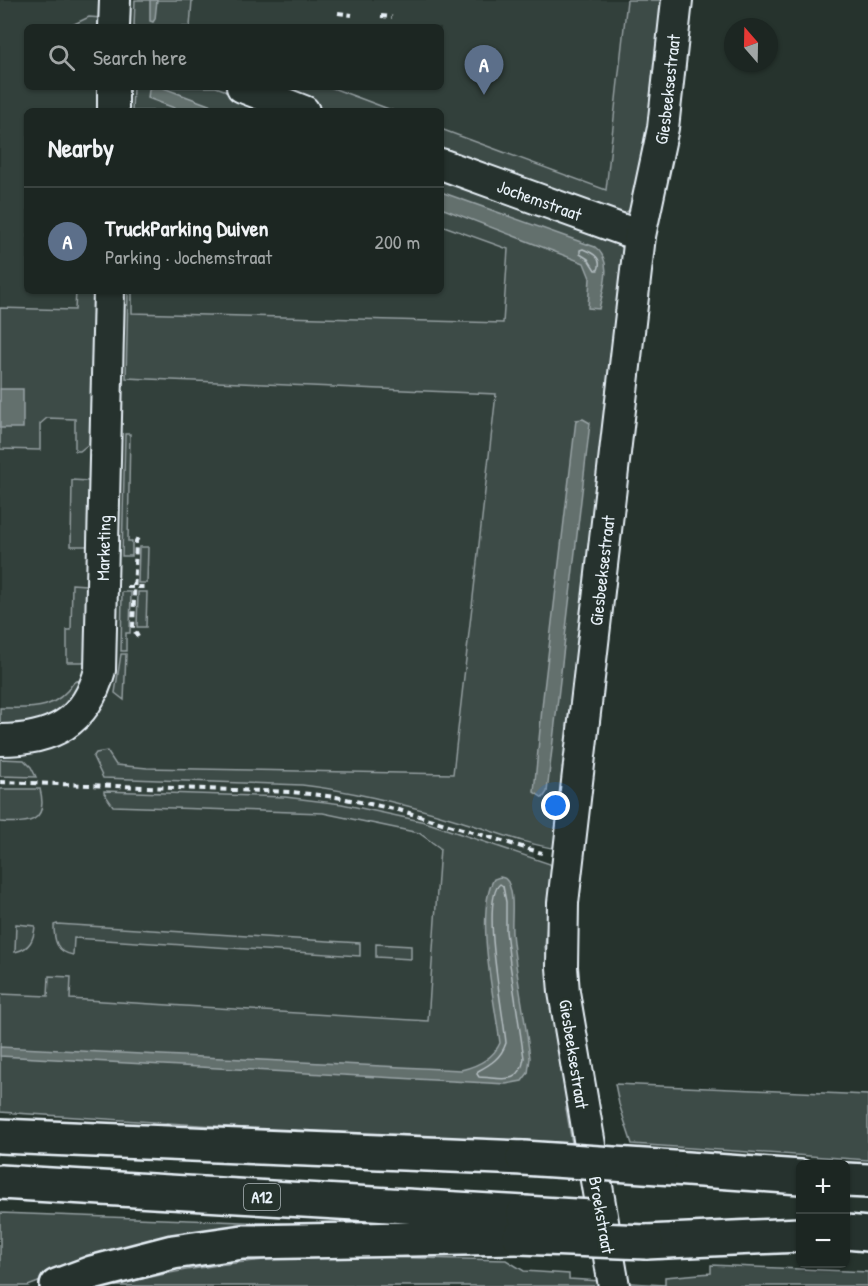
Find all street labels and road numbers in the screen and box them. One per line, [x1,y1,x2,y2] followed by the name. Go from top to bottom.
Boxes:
[647,32,686,147] street label: Giesbeeksestraat
[494,173,586,227] street label: Jochemstraat
[583,513,620,627] street label: Giesbeeksestraat
[90,515,116,581] street label: Marketing
[553,998,595,1111] street label: Giesbeeksestraat
[583,1174,621,1257] street label: Broekstraat
[244,1184,280,1210] road number: A12

